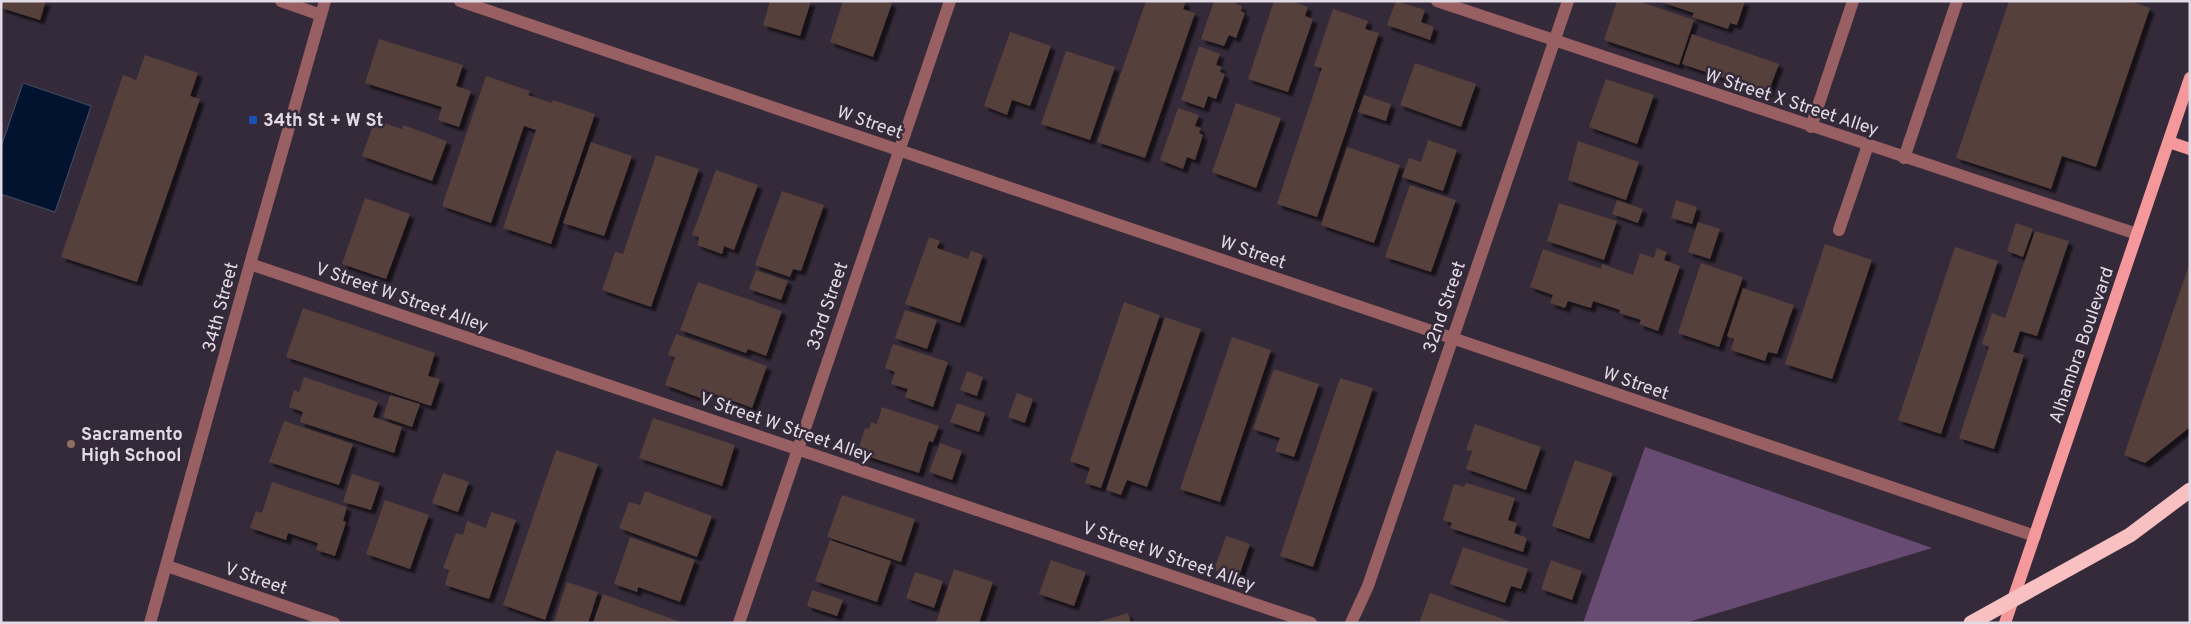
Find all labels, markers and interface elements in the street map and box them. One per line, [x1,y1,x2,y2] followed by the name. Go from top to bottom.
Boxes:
[1702,64,1881,142] street label: W Street X Street Alley
[833,101,906,145] street label: W Street
[263,110,383,133] place label: 34th St + W St
[247,114,259,126] marker: 34th St + W St
[1216,231,1289,275] street label: W Street
[312,258,491,339] street label: V Street W Street Alley
[1419,258,1472,357] street label: 32nd Street
[803,259,854,354] street label: 33rd Street
[198,260,245,355] street label: 34th Street
[2045,264,2120,427] street label: Alhambra Boulevard
[1599,362,1672,406] street label: W Street
[696,388,875,469] street label: V Street W Street Alley
[81,424,183,468] place label: Sacramento High School
[65,438,77,450] marker: Sacramento High School
[1079,517,1258,598] street label: V Street W Street Alley
[221,558,290,601] street label: V Street

